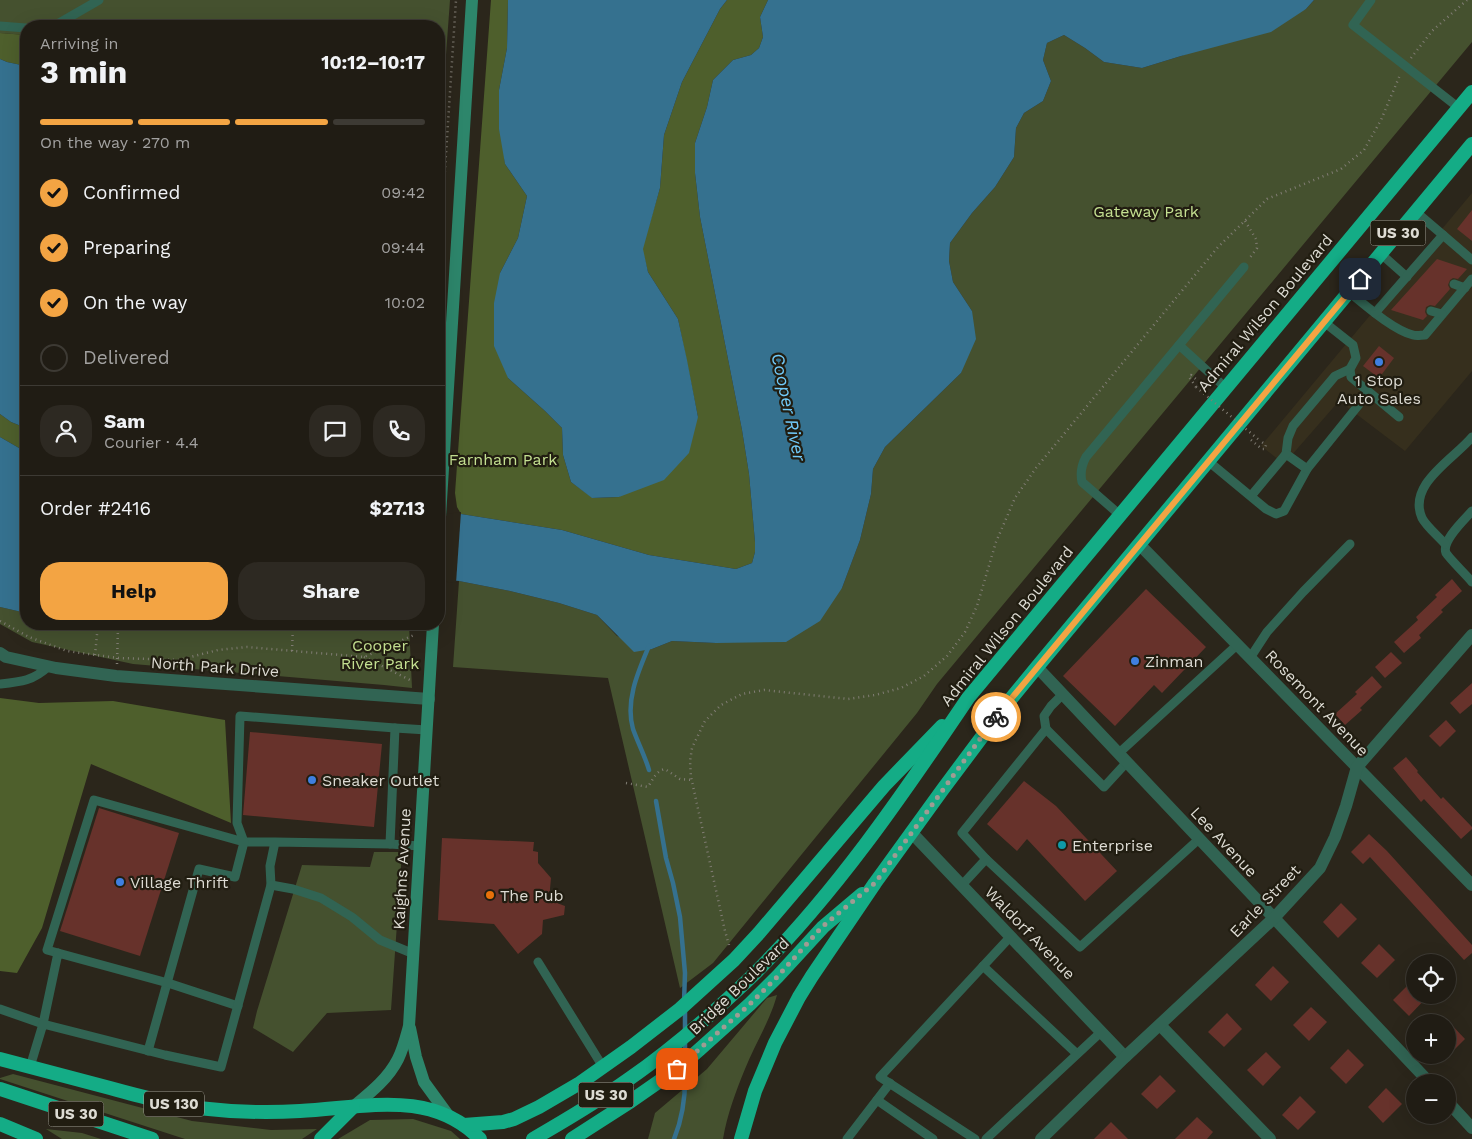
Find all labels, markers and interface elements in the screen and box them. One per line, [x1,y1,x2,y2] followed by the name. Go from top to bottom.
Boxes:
[40,34,118,53] text: Arriving in
[321,51,425,74] text: 10:12–10:17
[40,53,127,91] text: 3 min
[40,133,190,152] text: On the way · 270 m
[40,179,68,207] icon: check
[83,181,180,204] text: Confirmed
[381,183,425,202] text: 09:42
[1093,202,1199,221] park label: Gateway Park
[1370,220,1426,246] road number: US 30
[1193,230,1337,396] street label: Admiral Wilson Boulevard
[40,234,68,262] icon: check
[83,236,170,259] text: Preparing
[381,238,425,257] text: 09:44
[1339,258,1381,300] pin
[1346,265,1374,293] icon: home
[40,289,68,317] icon: check
[83,291,187,314] text: On the way
[385,293,425,312] text: 10:02
[83,346,170,369] text: Delivered
[767,351,811,464] water label: Cooper River
[1373,356,1385,368] marker: 1 Stop Auto Sales
[1337,371,1421,408] place label: 1 Stop Auto Sales
[40,405,92,457] button: person
[309,405,361,457] button: chat
[373,405,425,457] button: phone
[104,410,145,433] text: Sam
[104,433,199,452] text: Courier · 4.4
[449,450,557,469] park label: Farnham Park
[40,497,151,520] text: Order #2416
[370,497,425,520] text: $27.13
[937,542,1077,710] street label: Admiral Wilson Boulevard
[40,562,228,620] button: Help
[238,562,425,620] button: Share
[341,636,419,673] park label: Cooper River Park
[1261,646,1373,760] street label: Rosemont Avenue
[1145,652,1203,671] place label: Zinman
[150,653,280,681] street label: North Park Drive
[1129,655,1141,667] marker: Zinman
[971,692,1021,742] courier
[982,703,1010,731] icon: bike
[322,771,439,790] place label: Sneaker Outlet
[306,774,318,786] marker: Sneaker Outlet
[1187,803,1261,881] street label: Lee Avenue
[389,808,415,930] street label: Kaighns Avenue
[1072,836,1153,855] place label: Enterprise
[1056,839,1068,851] marker: Enterprise
[1226,861,1305,941] street label: Earle Street
[130,873,229,892] place label: Village Thrift
[114,876,126,888] marker: Village Thrift
[981,883,1079,983] street label: Waldorf Avenue
[500,886,564,905] place label: The Pub
[484,889,496,901] marker: The Pub
[685,933,793,1039] street label: Bridge Boulevard
[1406,954,1456,1124] map controls
[1406,954,1456,1004] button: locate
[1406,1014,1456,1064] button: +
[656,1048,698,1090] pin
[663,1055,691,1083] icon: bag
[1406,1074,1456,1124] button: −
[578,1082,634,1108] road number: US 30
[144,1092,204,1116] road number: US 130
[48,1102,104,1126] road number: US 30

